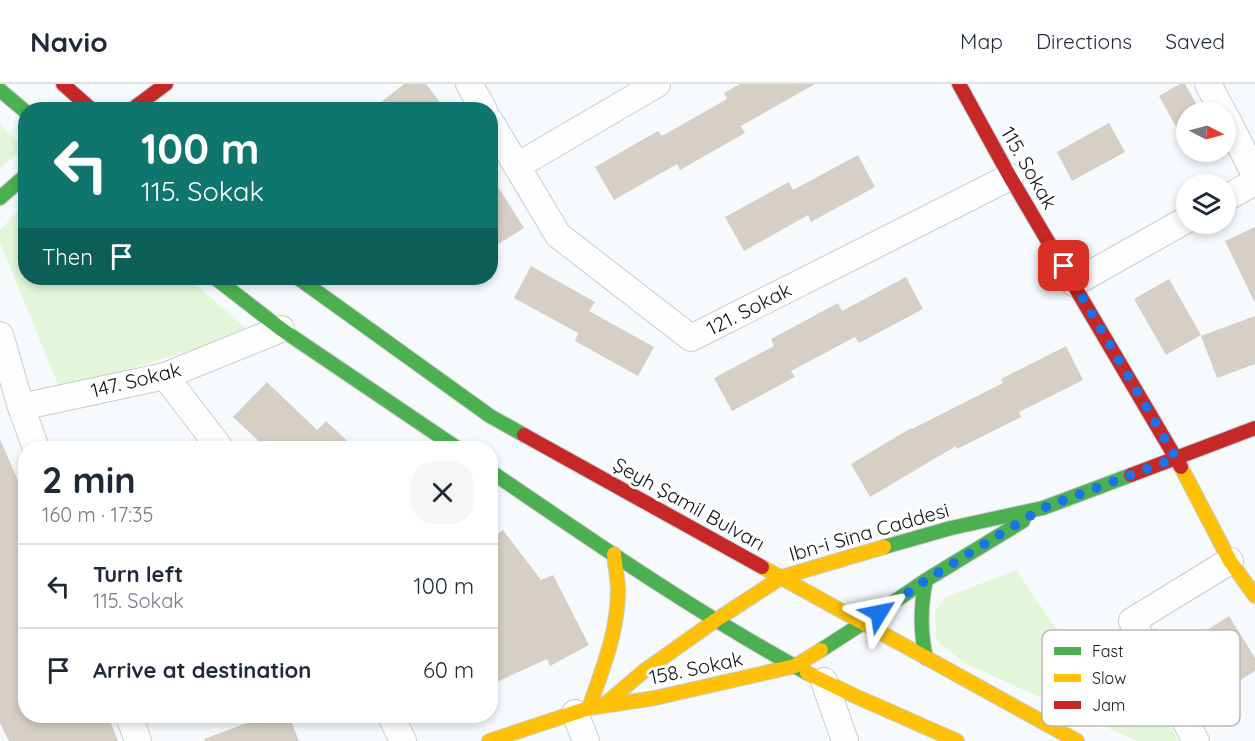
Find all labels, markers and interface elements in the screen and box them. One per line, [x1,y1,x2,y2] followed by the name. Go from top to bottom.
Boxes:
[30,24,108,59] text: Navio
[960,28,1003,54] text: Map
[1036,28,1132,54] text: Directions
[1165,28,1225,54] text: Saved
[1176,102,1236,162] north arrow
[1176,102,1236,234] map controls
[141,122,259,175] text: 100 m
[996,122,1063,213] street label: 115. Sokak
[42,126,120,204] icon: left
[141,174,264,208] text: 115. Sokak
[1176,174,1236,234] button: layers
[105,240,138,273] icon: arrive
[1038,240,1089,291] pin
[42,243,93,271] text: Then
[1047,249,1080,282] icon: arrive
[702,277,795,341] street label: 121. Sokak
[88,356,183,403] street label: 147. Sokak
[609,451,770,556] street label: Şeyh Şamil Bulvarı
[42,457,136,502] text: 2 min
[411,461,474,524] button: close
[786,497,952,566] street label: Ibn-i Sina Caddesi
[42,502,153,527] text: 160 m · 17:35
[93,560,183,588] text: Turn left
[42,570,75,603] icon: left
[414,572,474,600] text: 100 m
[847,581,911,645] position arrow
[93,588,184,613] text: 115. Sokak
[1042,630,1240,726] legend
[1092,641,1123,661] text: Fast
[647,645,745,690] street label: 158. Sokak
[42,654,75,687] icon: arrive
[93,656,311,684] text: Arrive at destination
[423,656,474,684] text: 60 m
[1092,668,1126,688] text: Slow
[1092,695,1125,715] text: Jam

